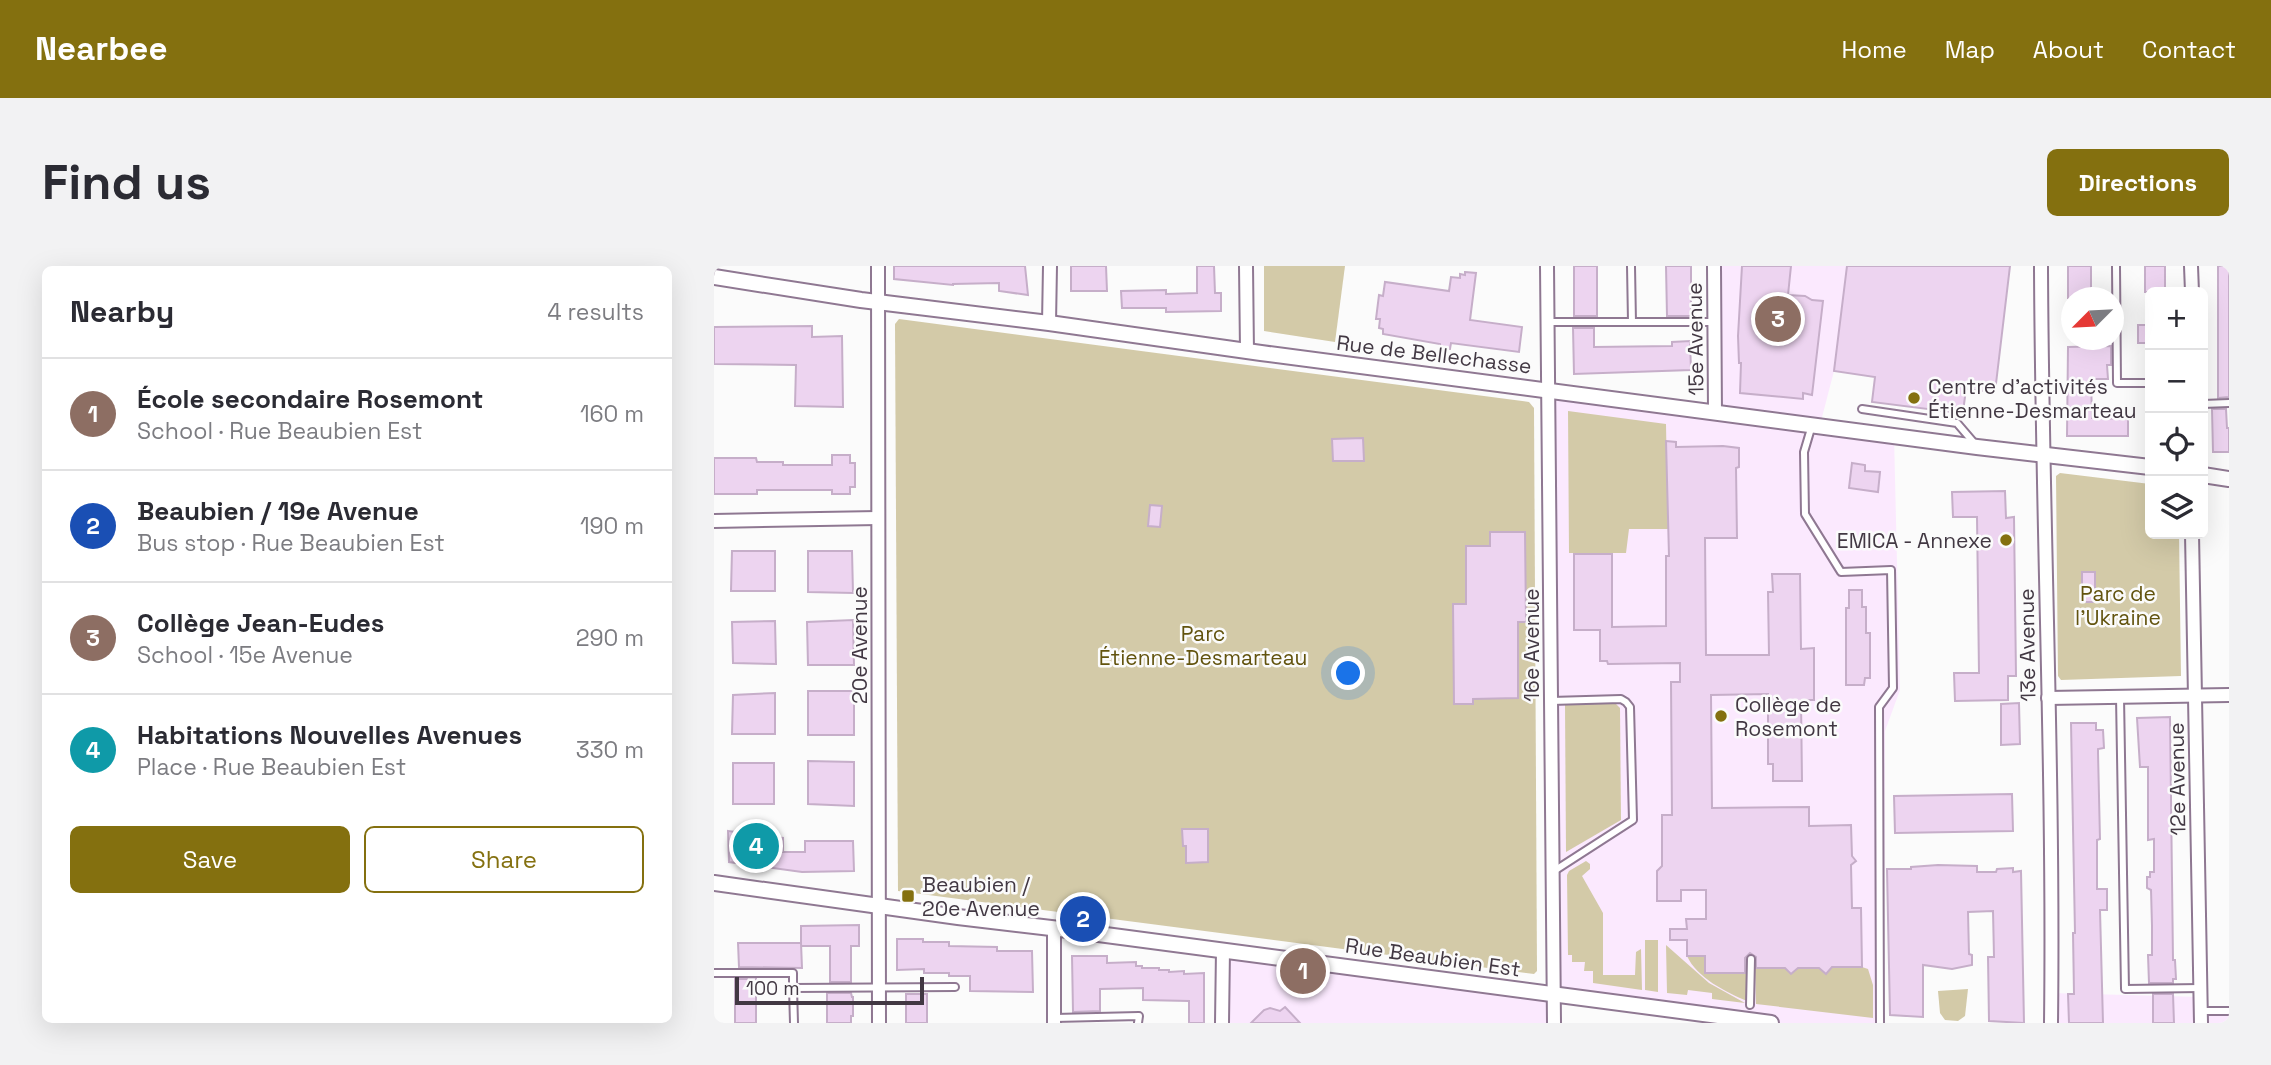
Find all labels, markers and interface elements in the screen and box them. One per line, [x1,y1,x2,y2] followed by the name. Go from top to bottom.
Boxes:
[35,28,167,70] text: Nearbee
[1841,34,1907,65] text: Home
[1945,34,1995,65] text: Map
[2033,34,2104,65] text: About
[2142,34,2236,65] text: Contact
[2047,149,2229,216] button: Directions
[42,151,211,213] text: Find us
[1681,282,1709,396] street label: 15e Avenue
[2061,287,2124,350] north arrow
[2145,287,2208,539] map controls
[2145,287,2208,350] button: +
[70,292,174,331] text: Nearby
[1755,293,1801,345] pin: 3
[547,297,644,327] text: 4 results
[1335,329,1533,379] street label: Rue de Bellechasse
[2145,350,2208,413] button: −
[1928,373,2137,424] place label: Centre d'activités Étienne-Desmarteau
[137,382,483,416] text: École secondaire Rosemont
[1906,390,1922,406] marker: Centre d'activités Étienne-Desmarteau
[88,399,98,429] text: 1
[580,399,644,429] text: 160 m
[2145,413,2208,476] button: locate
[137,416,423,446] text: School · Rue Beaubien Est
[2145,476,2208,539] button: layers
[137,494,419,528] text: Beaubien / 19e Avenue
[86,511,100,541] text: 2
[580,511,644,541] text: 190 m
[1837,527,1992,554] place label: EMICA - Annexe
[137,528,445,558] text: Bus stop · Rue Beaubien Est
[1998,532,2014,548] marker: EMICA - Annexe
[2075,580,2161,631] park label: Parc de l'Ukraine
[846,586,873,704] street label: 20e Avenue
[1518,588,1545,702] street label: 16e Avenue
[2013,588,2041,702] street label: 13e Avenue
[137,606,384,640] text: Collège Jean-Eudes
[1099,620,1307,671] park label: Parc Étienne-Desmarteau
[86,623,100,653] text: 3
[576,623,644,653] text: 290 m
[137,640,353,670] text: School · 15e Avenue
[1331,656,1365,690] your location
[1735,691,1841,742] place label: Collège de Rosemont
[1713,708,1729,724] marker: Collège de Rosemont
[137,718,522,752] text: Habitations Nouvelles Avenues
[2163,722,2191,836] street label: 12e Avenue
[86,735,100,765] text: 4
[576,735,644,765] text: 330 m
[137,752,406,782] text: Place · Rue Beaubien Est
[733,820,779,872] pin: 4
[70,826,350,893] button: Save
[364,826,644,893] button: Share
[922,871,1040,922] place label: Beaubien / 20e Avenue
[900,888,916,904] marker: Beaubien / 20e Avenue
[1060,893,1106,945] pin: 2
[1344,931,1522,983] street label: Rue Beaubien Est
[1280,945,1326,997] pin: 1
[735,974,924,1006] scale bar
[746,976,800,1001] text: 100 m

